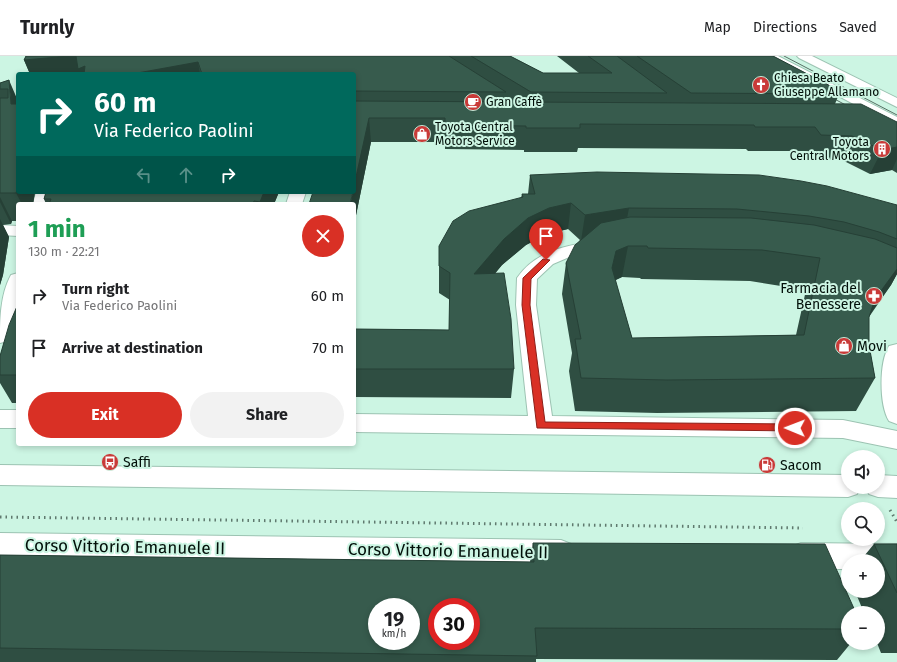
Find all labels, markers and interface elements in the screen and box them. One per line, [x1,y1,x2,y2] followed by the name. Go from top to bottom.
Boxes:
[20,16,74,39] text: Turnly
[704,19,731,36] text: Map
[753,19,817,36] text: Directions
[839,19,877,36] text: Saved
[774,71,879,99] place label: Chiesa Beato Giuseppe Allamano
[751,75,771,95] church icon: Chiesa Beato Giuseppe Allamano
[94,86,156,119] text: 60 m
[28,88,80,140] icon: right
[463,92,483,112] cafe icon: Gran Caffè
[486,95,542,109] place label: Gran Caffè
[94,120,254,142] text: Via Federico Paolini
[435,120,515,148] place label: Toyota Central Motors Service
[412,124,432,144] shop icon: Toyota Central Motors Service
[790,135,869,163] place label: Toyota Central Motors
[872,139,892,159] building icon: Toyota Central Motors
[133,164,155,186] icon: left
[175,164,197,186] icon: ahead
[217,164,239,186] icon: right
[28,215,86,243] text: 1 min
[302,215,344,257] button: close
[529,219,563,260] pin
[535,225,557,247] icon: arrive
[28,244,100,259] text: 130 m · 22:21
[62,280,129,298] text: Turn right
[780,280,861,313] place label: Farmacia del Benessere
[28,285,50,307] icon: right
[864,286,884,306] pharmacy icon: Farmacia del Benessere
[311,287,344,305] text: 60 m
[62,298,177,313] text: Via Federico Paolini
[834,336,854,356] shop icon: Movi
[28,337,50,359] icon: arrive
[857,338,887,355] place label: Movi
[62,339,203,357] text: Arrive at destination
[312,339,344,357] text: 70 m
[28,392,182,438] button: Exit
[190,392,344,438] button: Share
[774,407,816,449] position arrow
[841,450,885,650] map controls
[841,450,885,494] button: sound
[100,452,120,472] bus stop icon: Saffi
[123,454,151,471] place label: Saffi
[757,455,777,475] fuel station icon: Sacom
[780,457,822,474] place label: Sacom
[841,502,885,546] button: search
[25,535,225,559] street label: Corso Vittorio Emanuele II
[348,539,548,563] street label: Corso Vittorio Emanuele II
[841,554,885,598] button: +
[428,598,480,650] speed limit sign: 30
[841,606,885,650] button: −
[384,607,404,631] text: 19
[382,628,406,640] text: km/h

